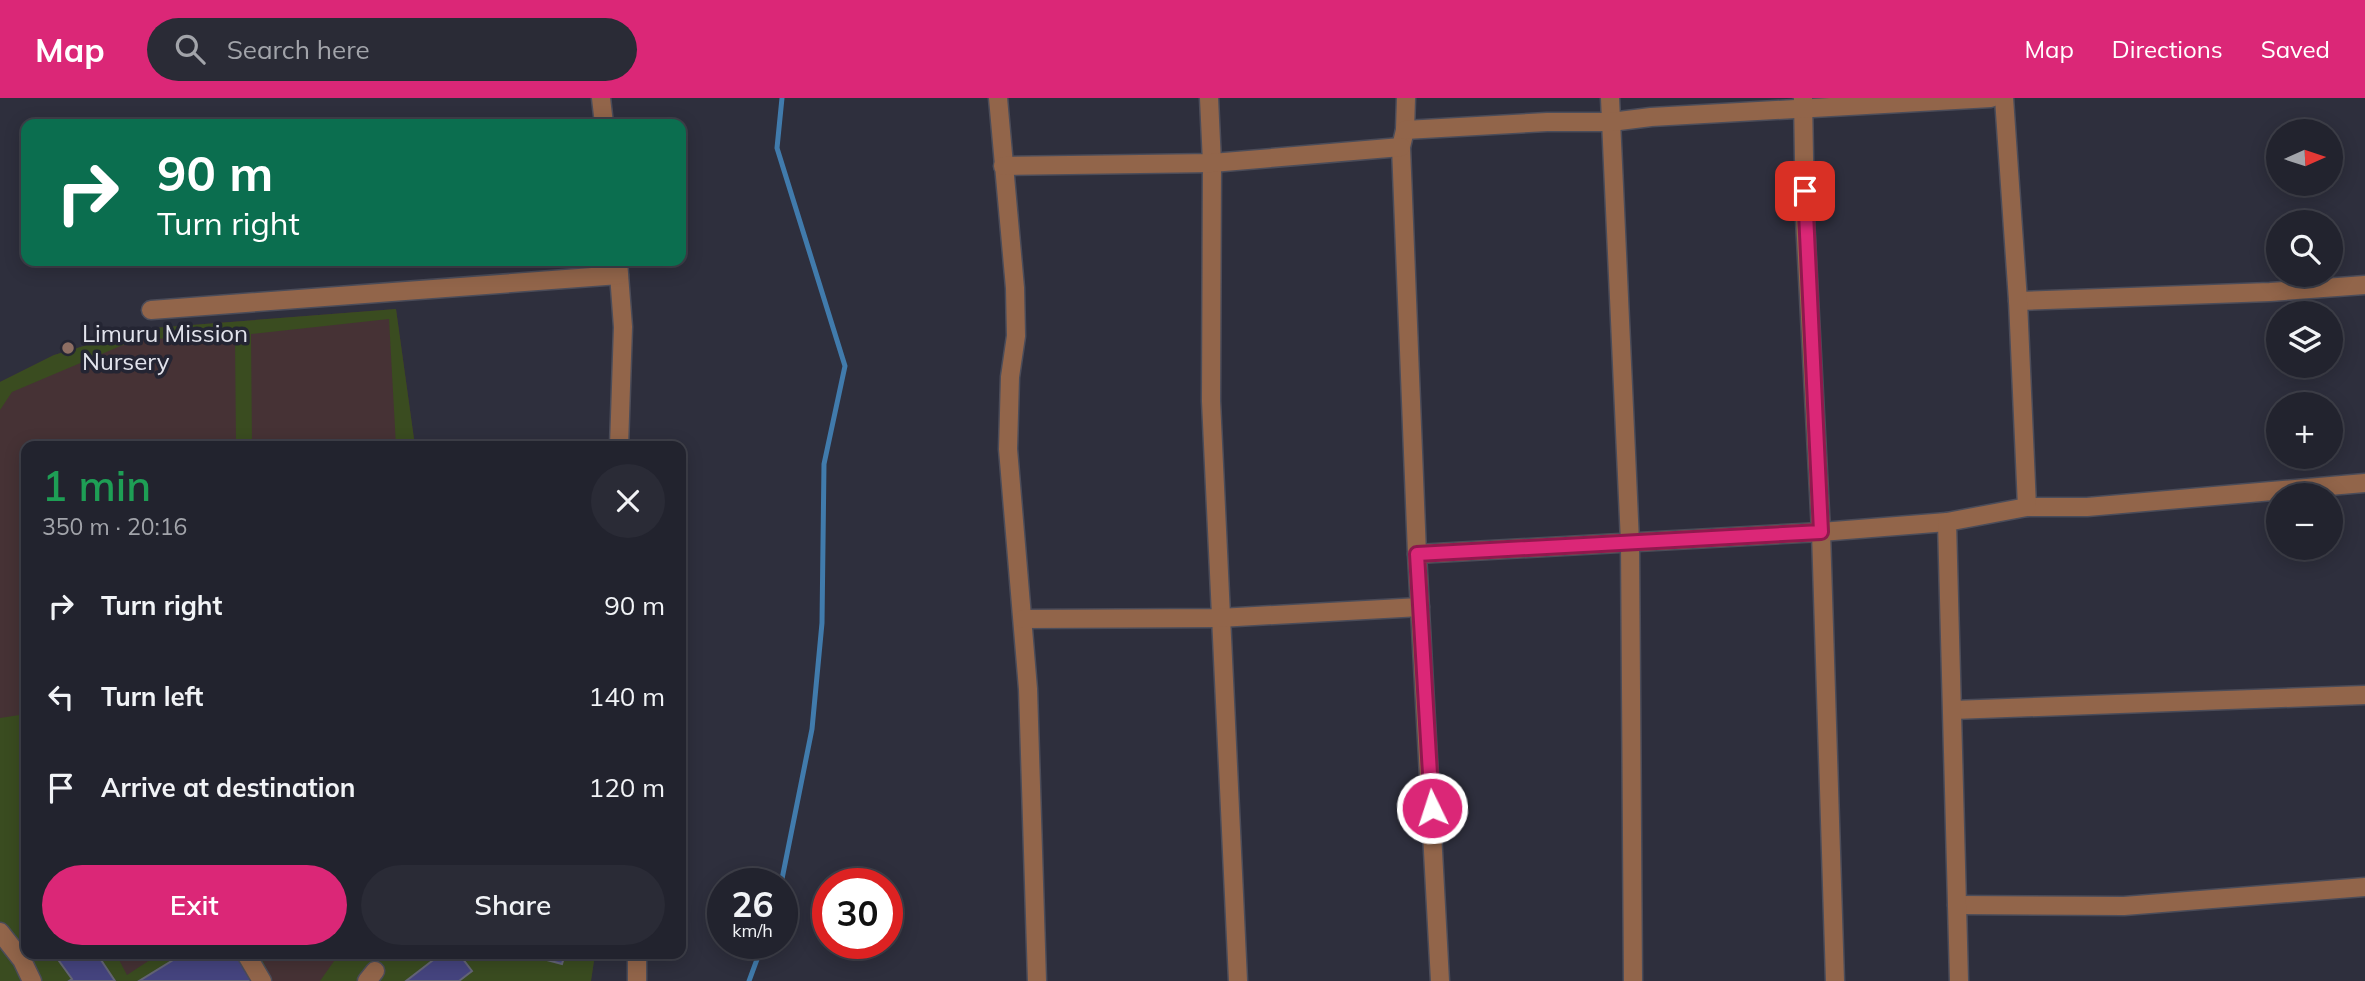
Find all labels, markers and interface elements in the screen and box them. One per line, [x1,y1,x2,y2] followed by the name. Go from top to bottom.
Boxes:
[147,18,637,81] search box
[35,29,105,70] text: Map
[171,30,209,68] icon: search
[227,33,370,66] text: Search here
[2024,34,2074,64] text: Map
[2112,34,2223,64] text: Directions
[2261,34,2330,64] text: Saved
[2266,119,2343,196] north arrow
[2266,119,2343,560] map controls
[157,142,273,203] text: 90 m
[42,147,133,238] icon: right
[1775,161,1835,221] pin
[1786,172,1824,210] icon: arrive
[157,203,300,243] text: Turn right
[2266,210,2343,287] button: search
[2266,301,2343,378] button: layers
[82,318,248,376] place label: Limuru Mission Nursery
[60,340,76,356] marker: Limuru Mission Nursery
[2266,392,2343,469] button: +
[42,459,151,512] text: 1 min
[591,464,665,538] button: close
[2266,483,2343,560] button: −
[42,512,187,541] text: 350 m · 20:16
[42,587,80,625] icon: right
[101,589,222,622] text: Turn right
[604,589,665,622] text: 90 m
[42,678,80,716] icon: left
[101,680,203,713] text: Turn left
[589,680,665,713] text: 140 m
[42,769,80,807] icon: arrive
[101,771,356,804] text: Arrive at destination
[589,771,665,804] text: 120 m
[1395,771,1469,845] position arrow
[42,865,347,945] button: Exit
[361,865,665,945] button: Share
[812,868,903,959] speed limit sign: 30
[731,882,774,926] text: 26
[732,919,773,942] text: km/h

